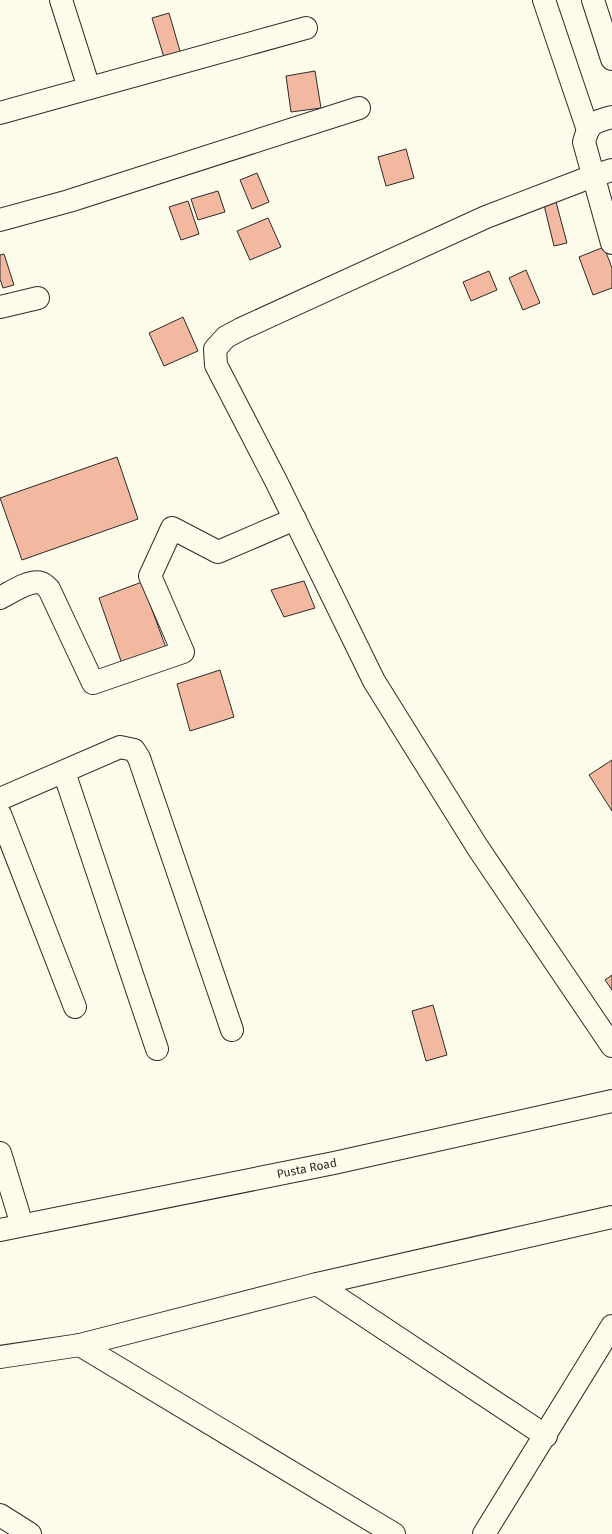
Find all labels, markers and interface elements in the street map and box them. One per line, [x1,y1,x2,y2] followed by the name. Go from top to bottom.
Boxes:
[276,1156,338,1181] street label: Pusta Road

